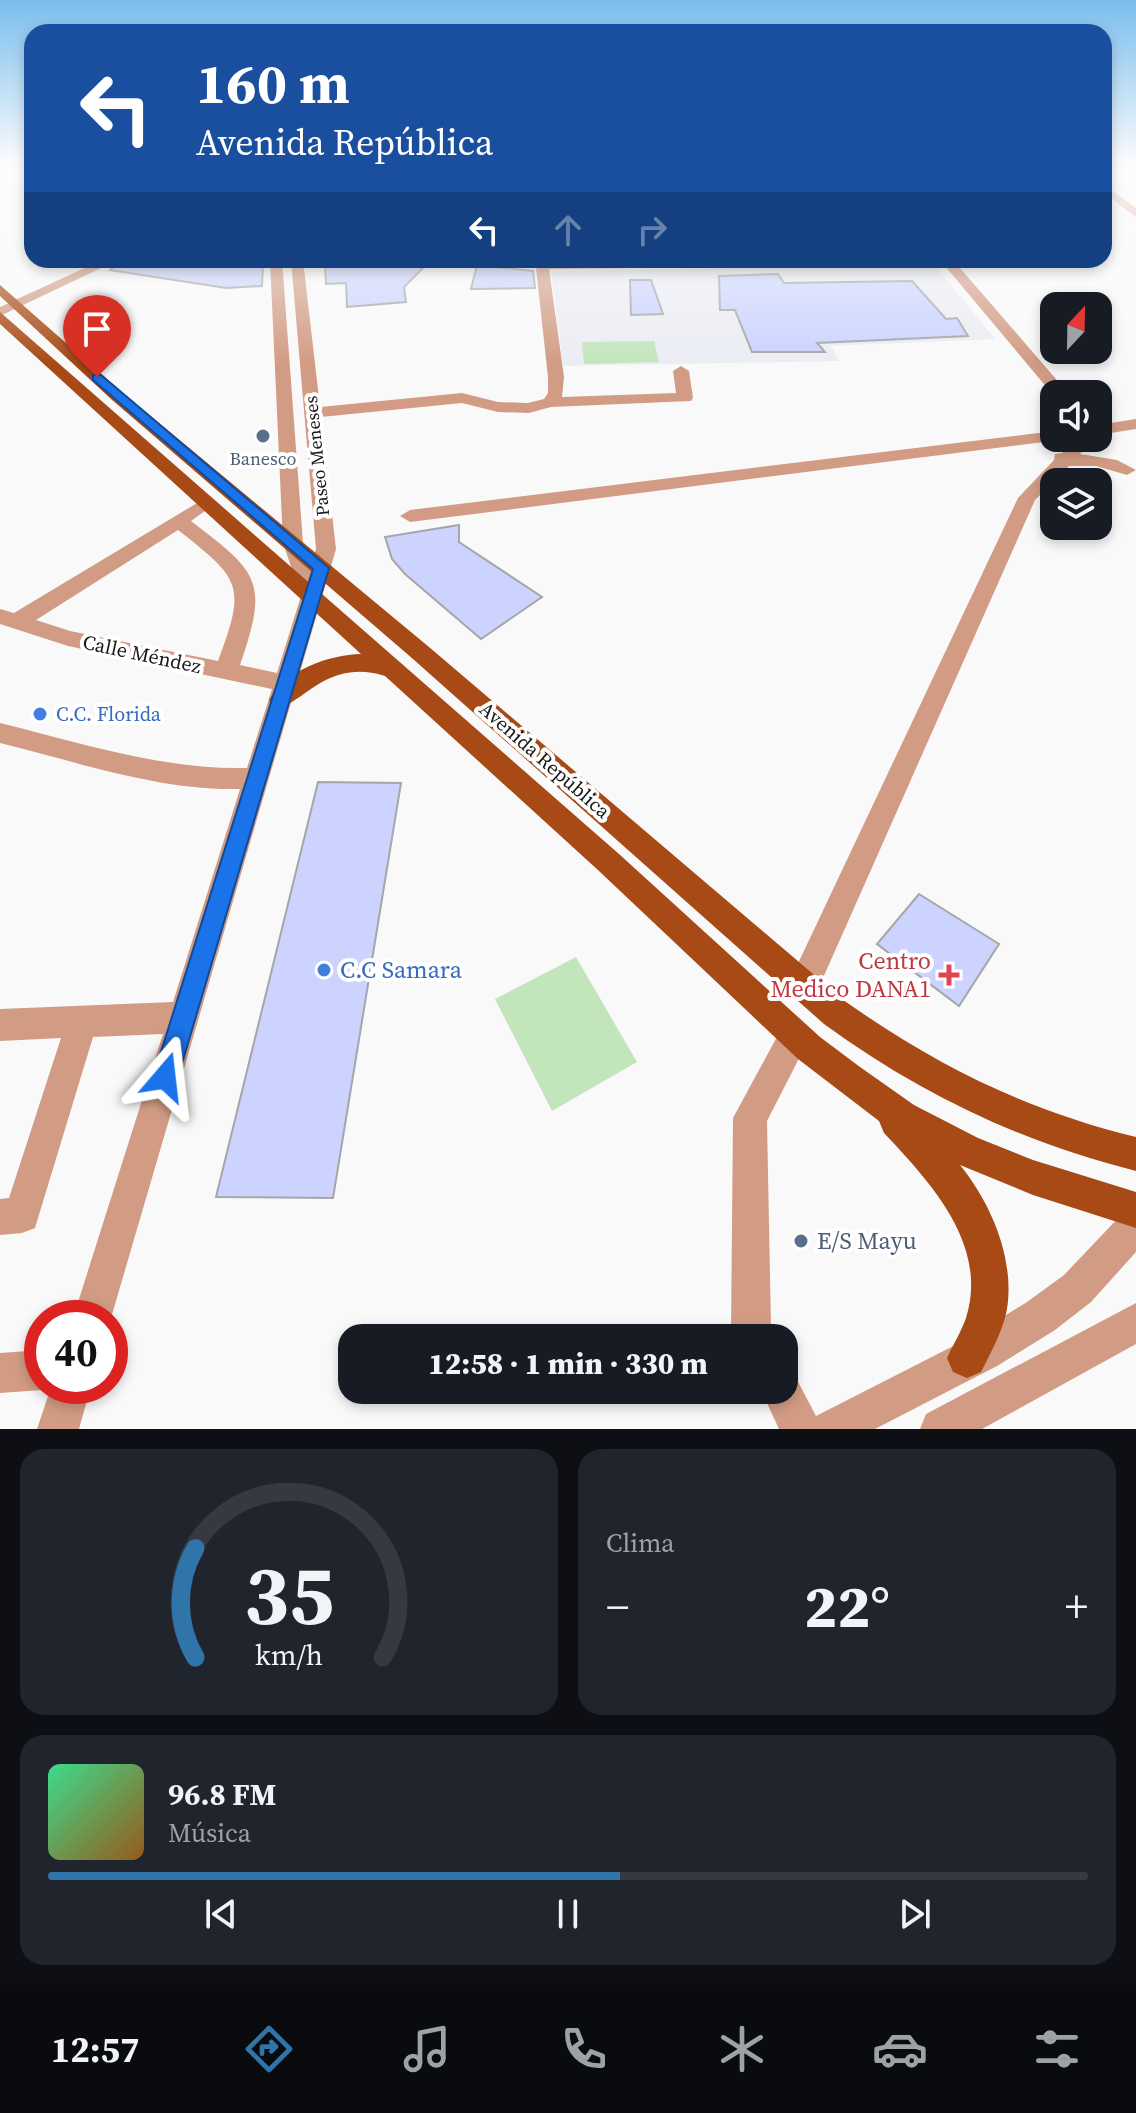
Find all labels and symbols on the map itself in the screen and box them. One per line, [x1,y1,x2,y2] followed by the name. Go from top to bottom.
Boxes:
[1040,292,1112,364] north arrow
[63,295,131,377] pin
[298,395,335,517] street label: Paseo Meneses
[254,427,272,445] marker: Banesco
[230,446,297,471] place label: Banesco
[80,628,204,680] street label: Calle Méndez
[473,695,617,825] street label: Avenida República
[56,700,162,728] place label: C.C. Florida
[31,705,49,723] marker: C.C. Florida
[770,944,931,1005] place label: Centro Medico DANA1
[340,953,463,986] place label: C.C Samara
[315,961,333,979] marker: C.C Samara
[938,964,960,986] marker: Centro Medico DANA1
[123,1035,207,1119] position arrow
[817,1224,917,1257] place label: E/S Mayu
[792,1232,810,1250] marker: E/S Mayu
[24,1300,128,1404] speed limit sign: 40

